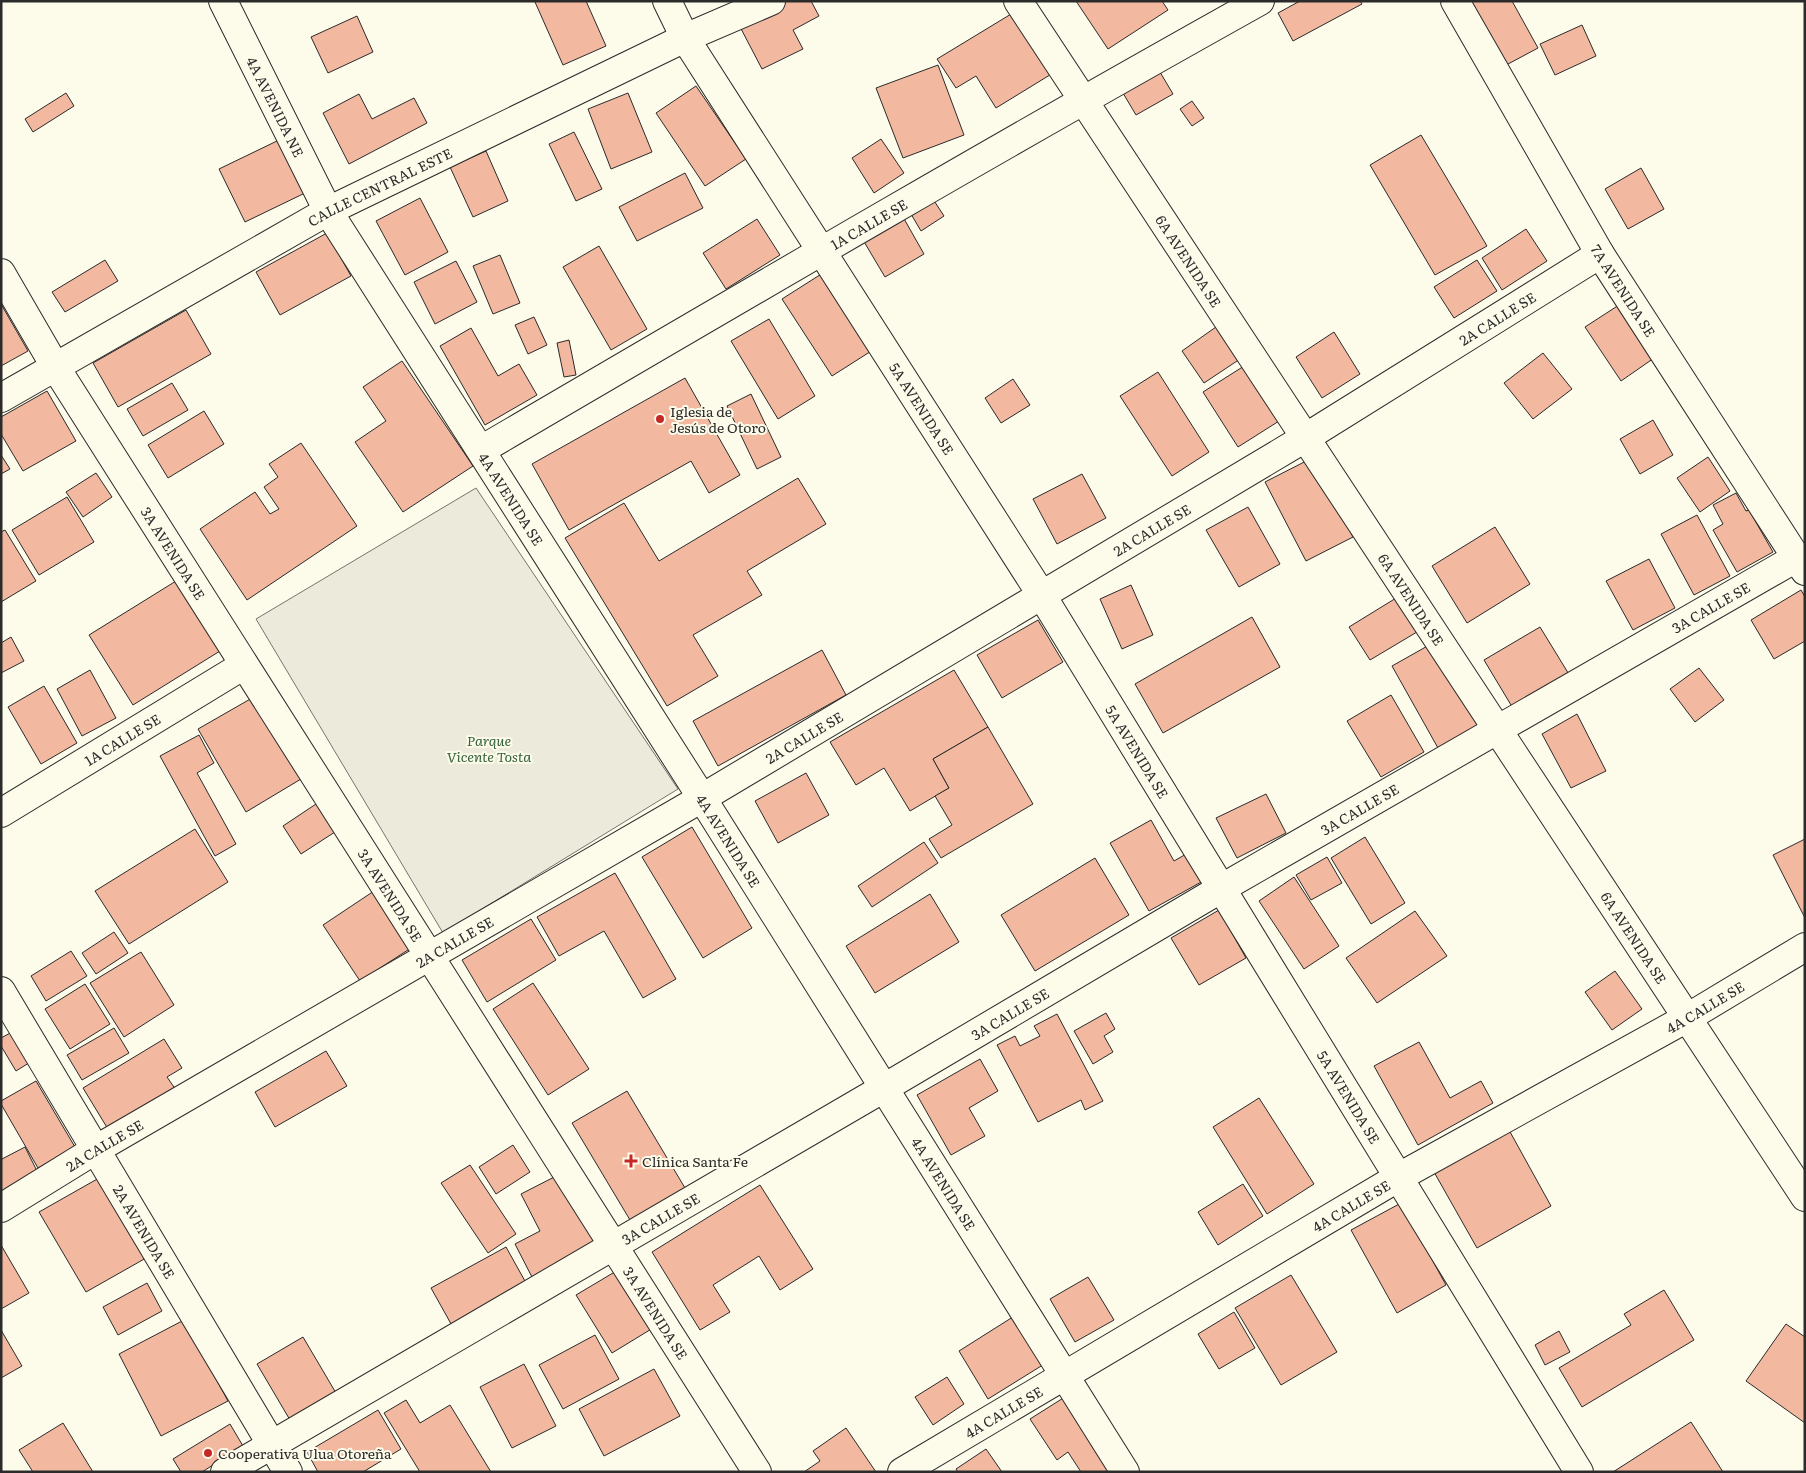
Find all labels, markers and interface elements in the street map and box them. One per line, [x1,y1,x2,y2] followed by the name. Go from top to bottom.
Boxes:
[242,53,309,160] street label: 4A AVENIDA NE
[304,142,455,231] street label: CALLE CENTRAL ESTE
[827,194,911,254] street label: 1A CALLE SE
[1151,211,1227,311] street label: 6A AVENIDA SE
[1587,241,1661,340] street label: 7A AVENIDA SE
[1455,287,1539,350] street label: 2A CALLE SE
[885,358,959,459] street label: 5A AVENIDA SE
[670,401,766,437] place label: Iglesia de Jesús de Otoro
[654,413,666,425] marker: Iglesia de Jesús de Otoro
[474,448,548,549] street label: 4A AVENIDA SE
[1109,499,1194,560] street label: 2A CALLE SE
[137,503,211,603] street label: 3A AVENIDA SE
[1374,549,1449,649] street label: 6A AVENIDA SE
[1668,577,1753,638] street label: 3A CALLE SE
[1101,701,1174,802] street label: 5A AVENIDA SE
[762,706,847,768] street label: 2A CALLE SE
[81,708,164,770] street label: 1A CALLE SE
[447,730,531,766] park label: Parque Vicente Tosta
[1317,778,1402,839] street label: 3A CALLE SE
[692,790,766,891] street label: 4A AVENIDA SE
[354,845,428,945] street label: 3A AVENIDA SE
[1597,887,1672,988] street label: 6A AVENIDA SE
[412,911,497,972] street label: 2A CALLE SE
[1662,976,1748,1038] street label: 4A CALLE SE
[967,983,1053,1044] street label: 3A CALLE SE
[1313,1046,1385,1147] street label: 5A AVENIDA SE
[62,1114,147,1176] street label: 2A CALLE SE
[907,1133,981,1234] street label: 4A AVENIDA SE
[642,1151,748,1171] place label: Clínica Santa Fe
[624,1154,638,1168] marker: Clínica Santa Fe
[1308,1175,1394,1236] street label: 4A CALLE SE
[109,1181,180,1282] street label: 2A AVENIDA SE
[618,1188,703,1249] street label: 3A CALLE SE
[619,1262,693,1363] street label: 3A AVENIDA SE
[961,1381,1046,1443] street label: 4A CALLE SE
[218,1443,392,1463] place label: Cooperativa Ulua Otoreña
[202,1447,214,1459] marker: Cooperativa Ulua Otoreña

